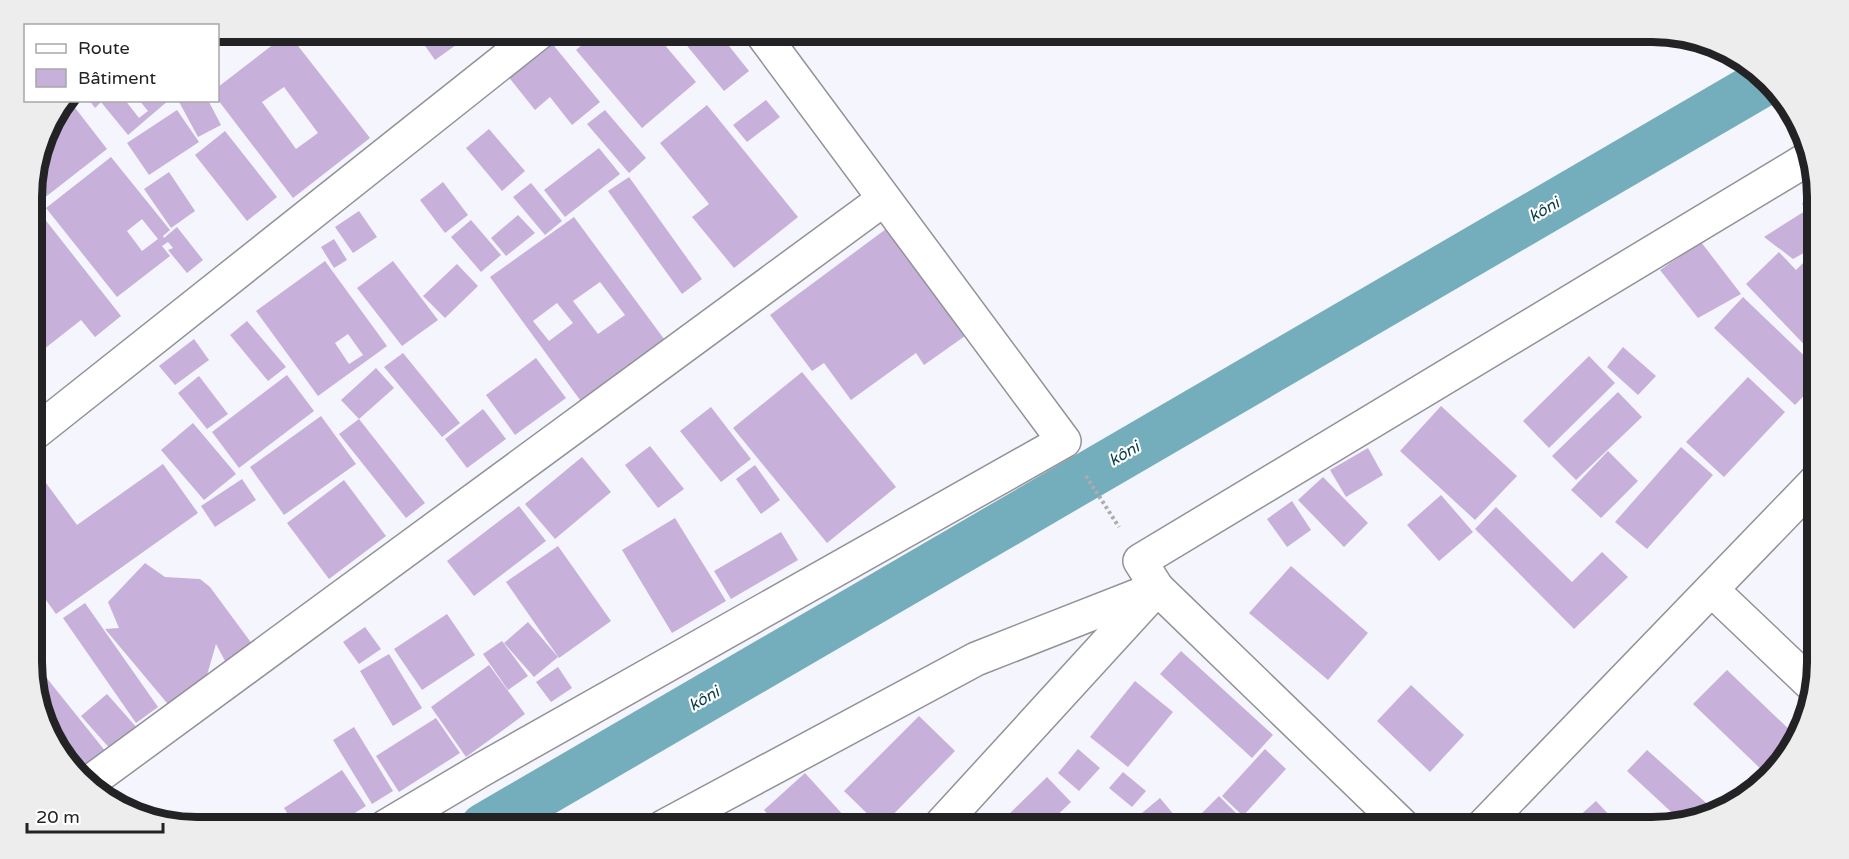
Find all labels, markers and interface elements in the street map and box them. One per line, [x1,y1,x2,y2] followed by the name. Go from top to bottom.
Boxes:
[24,24,219,102] legend
[78,37,130,59] text: Route
[78,67,156,89] text: Bâtiment
[1525,192,1565,227] water label: kôni
[1105,436,1145,471] water label: kôni
[685,681,725,716] water label: kôni
[27,796,164,834] scale bar
[36,806,80,828] text: 20 m

